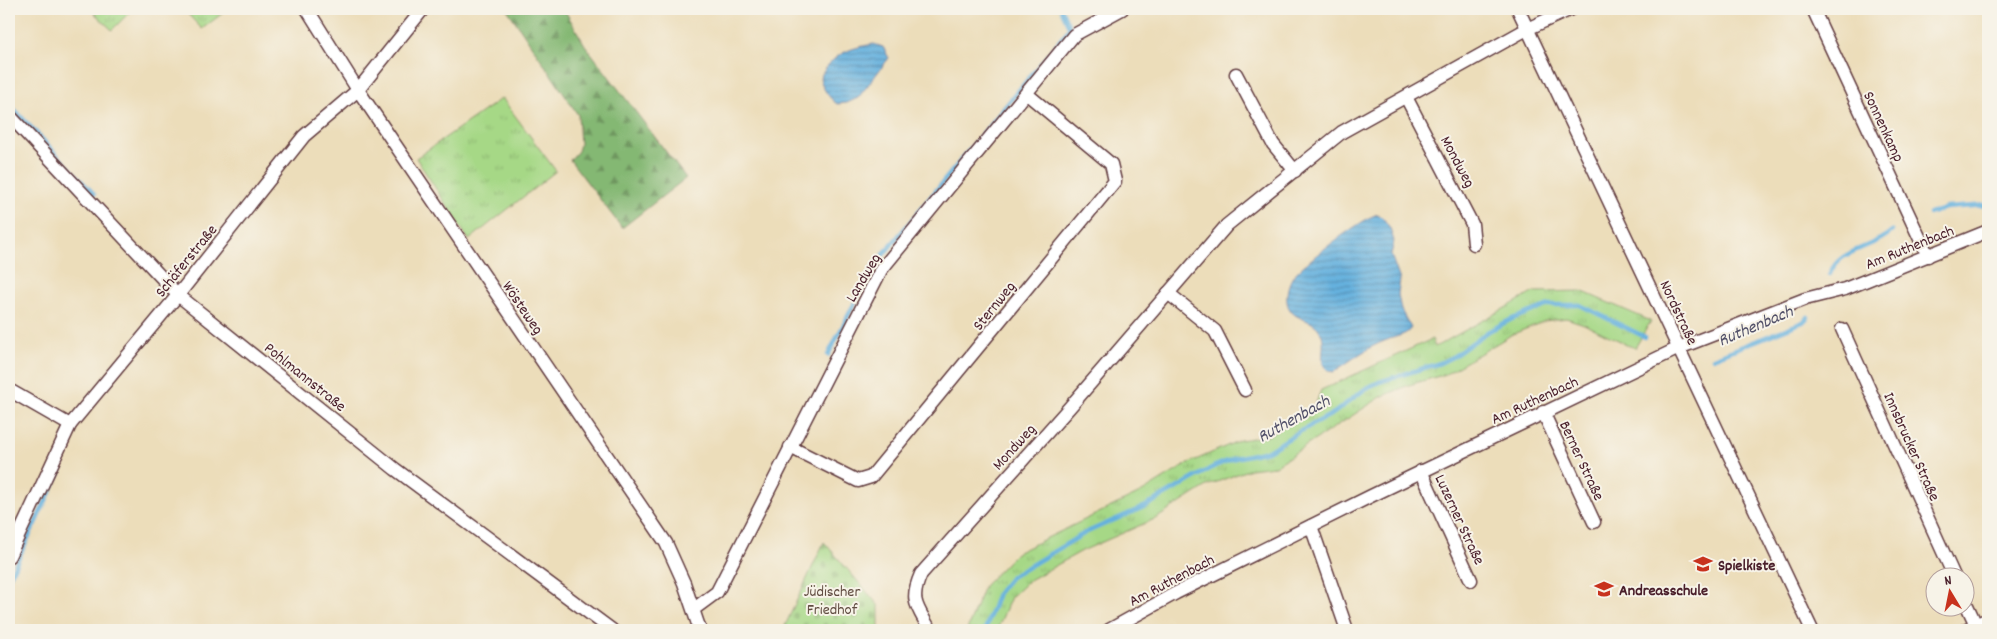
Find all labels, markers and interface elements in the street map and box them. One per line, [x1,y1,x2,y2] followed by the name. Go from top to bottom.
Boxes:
[1856,88,1909,166] street label: Sonnenkamp
[1434,132,1480,192] street label: Mondweg
[150,220,224,303] street label: Schäferstraße
[1862,220,1958,277] street label: Am Ruthenbach
[841,250,888,307] street label: Landweg
[496,277,548,340] street label: Wösteweg
[968,277,1022,336] street label: Sternweg
[1653,277,1703,349] street label: Nordstraße
[1715,300,1798,354] water label: Ruthenbach
[259,338,350,418] street label: Pohlmannstraße
[1488,371,1582,432] street label: Am Ruthenbach
[1876,389,1945,505] street label: Innsbrucker Straße
[1253,390,1336,450] water label: Ruthenbach
[1552,417,1609,505] street label: Berner Straße
[988,419,1042,476] street label: Mondweg
[1428,471,1490,569] street label: Luzerner Straße
[1125,549,1219,613] street label: Am Ruthenbach
[1692,553,1714,575] school or university icon: Spielkiste
[1718,555,1775,578] place label: Spielkiste
[1924,566,1974,616] north arrow
[1943,571,1953,592] text: N
[1593,578,1615,600] school or university icon: Andreasschule
[1619,580,1708,603] place label: Andreasschule
[804,581,860,622] park label: Jüdischer Friedhof

